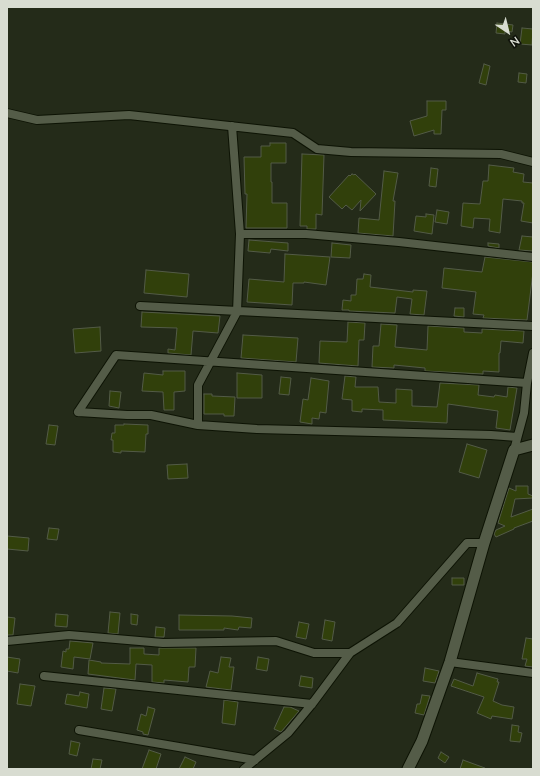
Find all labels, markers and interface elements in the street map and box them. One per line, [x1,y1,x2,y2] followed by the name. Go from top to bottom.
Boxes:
[488,12,528,52] north arrow
[508,34,522,50] text: N

